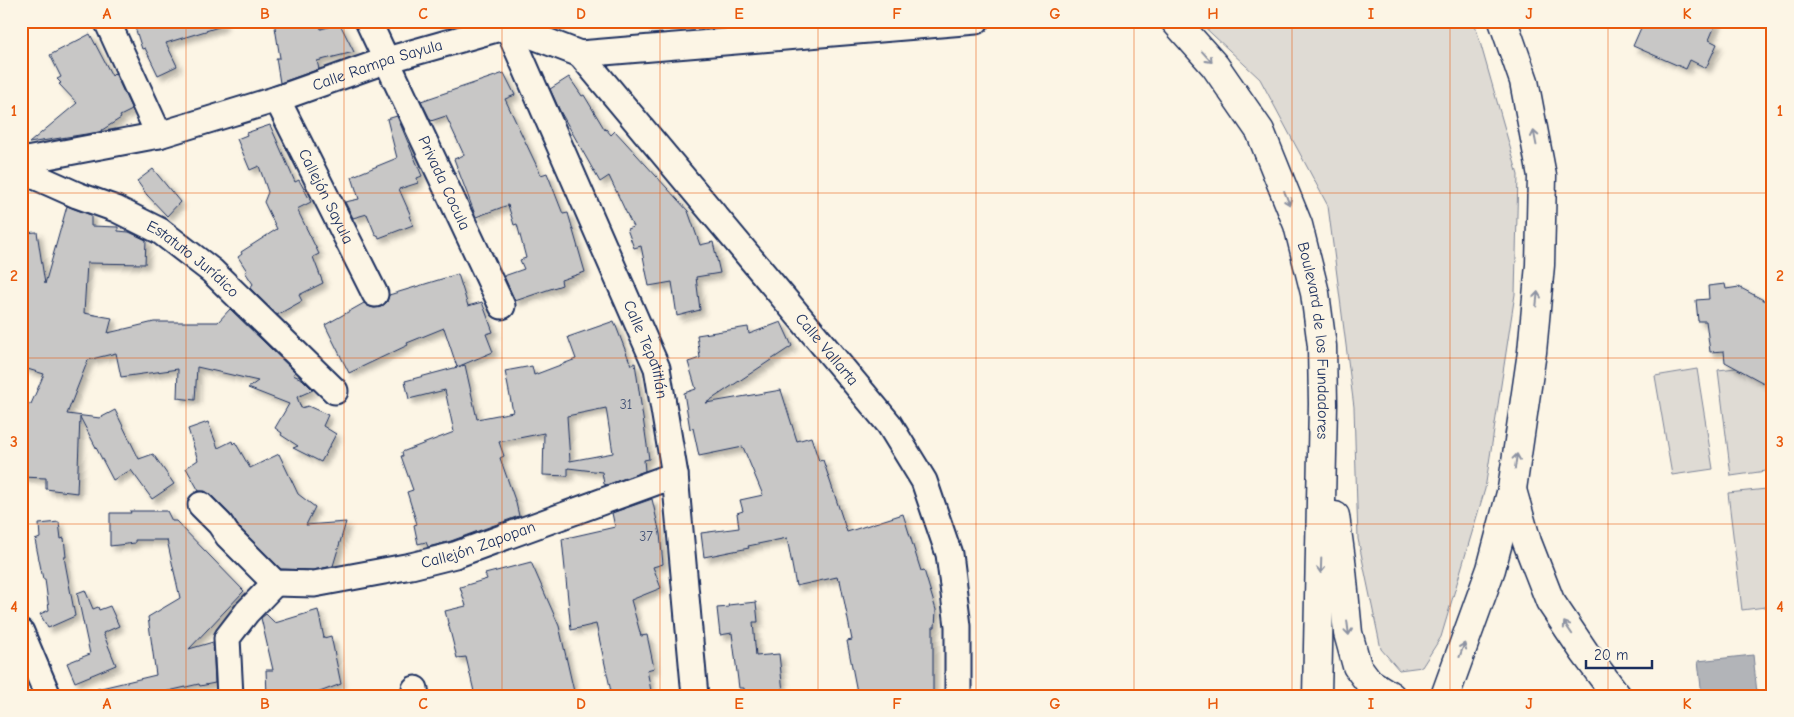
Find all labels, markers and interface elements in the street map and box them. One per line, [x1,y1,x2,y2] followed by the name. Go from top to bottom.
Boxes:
[103,5,112,23] text: A
[260,5,270,23] text: B
[418,5,428,23] text: C
[576,5,586,23] text: D
[734,5,744,23] text: E
[892,5,902,23] text: F
[1049,5,1061,23] text: G
[1207,5,1219,23] text: H
[1368,5,1374,23] text: I
[1525,5,1533,23] text: J
[1682,5,1692,23] text: K
[310,36,445,95] street label: Calle Rampa Sayula
[1201,51,1213,64] one-way arrow
[11,102,17,120] text: 1
[1777,102,1783,120] text: 1
[1529,130,1539,146] one-way arrow
[414,133,474,233] street label: Privada Cocula
[295,146,357,247] street label: Callejón Sayula
[1283,190,1292,205] one-way arrow
[144,217,243,301] street label: Estatuto Jurídico
[1294,240,1332,440] street label: Boulevard de los Fundadores
[10,267,18,285] text: 2
[1776,267,1784,285] text: 2
[1532,292,1542,308] one-way arrow
[620,298,671,400] street label: Calle Tepatitlán
[792,310,862,389] street label: Calle Vallarta
[620,396,632,413] house number: 31
[10,433,18,451] text: 3
[1776,433,1784,451] text: 3
[1511,453,1521,469] one-way arrow
[419,517,538,572] street label: Callejón Zapopan
[639,528,653,545] house number: 37
[1316,557,1325,573] one-way arrow
[10,598,18,616] text: 4
[1776,598,1784,616] text: 4
[1343,619,1353,635] one-way arrow
[1562,621,1573,635] one-way arrow
[1586,637,1653,669] scale bar
[1458,643,1467,658] one-way arrow
[1594,646,1628,664] text: 20 m
[103,695,112,713] text: A
[260,695,270,713] text: B
[418,695,428,713] text: C
[576,695,586,713] text: D
[734,695,744,713] text: E
[892,695,902,713] text: F
[1049,695,1061,713] text: G
[1207,695,1219,713] text: H
[1368,695,1374,713] text: I
[1525,695,1533,713] text: J
[1682,695,1692,713] text: K

